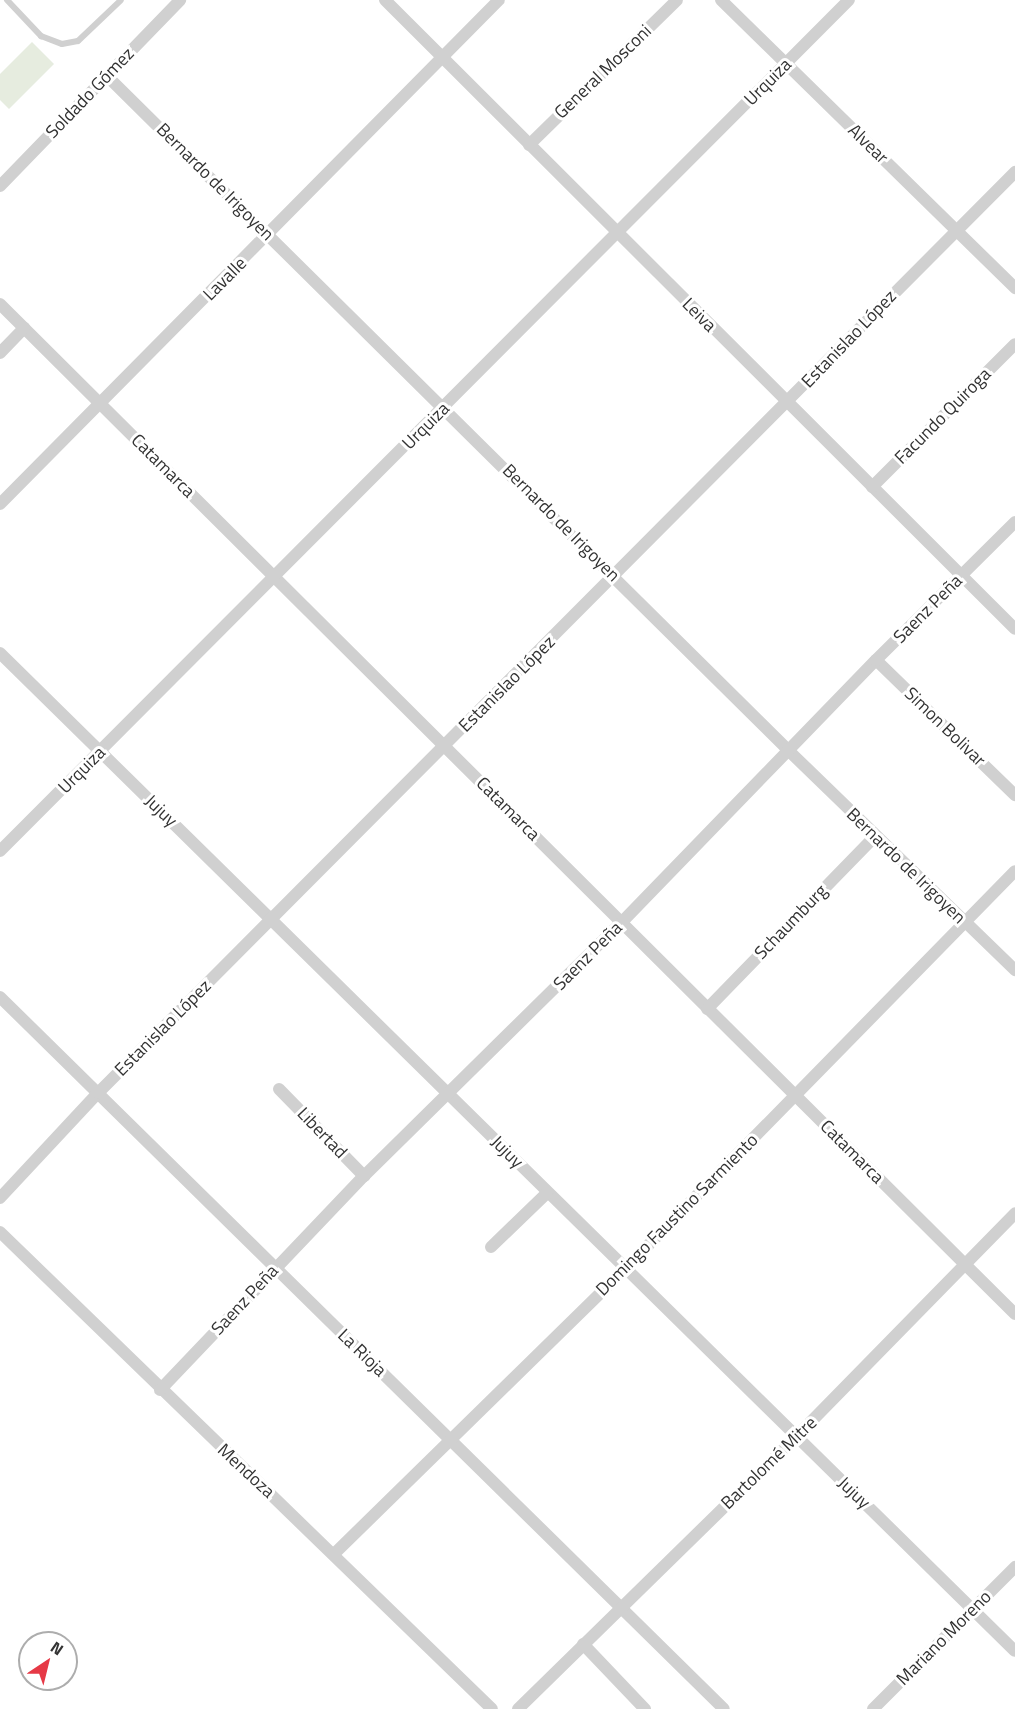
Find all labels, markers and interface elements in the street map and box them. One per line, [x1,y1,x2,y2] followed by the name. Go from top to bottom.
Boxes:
[550,20,656,124] street label: General Mosconi
[41,43,139,143] street label: Soldado Gómez
[740,54,796,110] street label: Urquiza
[152,119,278,245] street label: Bernardo de Irigoyen
[843,120,893,168] street label: Alvear
[199,253,251,305] street label: Lavalle
[797,286,901,392] street label: Estanislao López
[678,294,720,336] street label: Leiva
[890,363,996,469] street label: Facundo Quiroga
[398,398,454,454] street label: Urquiza
[127,430,199,502] street label: Catamarca
[498,460,624,586] street label: Bernardo de Irigoyen
[889,570,967,648] street label: Saenz Peña
[454,631,560,737] street label: Estanislao López
[900,683,990,771] street label: Simon Bolivar
[54,742,110,798] street label: Urquiza
[472,773,544,845] street label: Catamarca
[140,790,182,832] street label: Jujuy
[842,804,970,928] street label: Bernardo de Irigoyen
[750,880,832,964] street label: Schaumburg
[549,917,627,995] street label: Saenz Peña
[110,975,216,1081] street label: Estanislao López
[293,1103,351,1163] street label: Libertad
[816,1116,888,1188] street label: Catamarca
[592,1130,762,1300] street label: Domingo Faustino Sarmiento
[486,1131,528,1173] street label: Jujuy
[207,1260,283,1340] street label: Saenz Peña
[333,1325,391,1381] street label: La Rioja
[717,1412,821,1514] street label: Bartolomé Mitre
[213,1439,279,1503] street label: Mendoza
[833,1472,875,1514] street label: Jujuy
[892,1586,996,1690] street label: Mariano Moreno
[18,1631,78,1691] north arrow
[46,1635,69,1661] text: N

